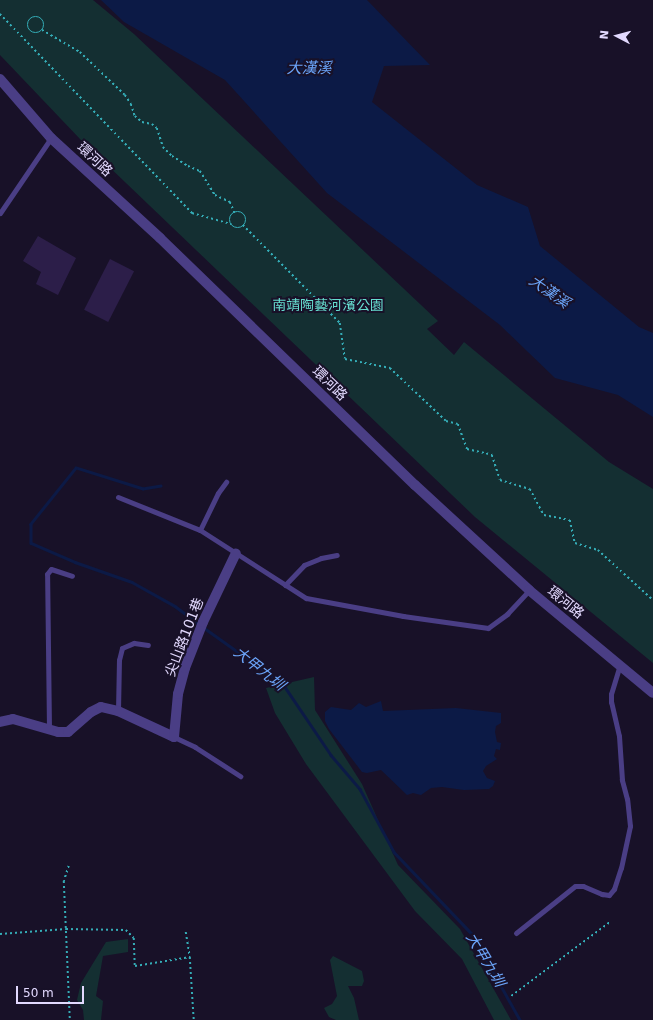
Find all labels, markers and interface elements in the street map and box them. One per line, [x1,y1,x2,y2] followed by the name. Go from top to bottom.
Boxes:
[597,16,637,56] north arrow
[598,29,612,40] text: N
[287,60,331,78] water label: 大漢溪
[74,139,116,179] street label: 環河路
[525,272,573,312] water label: 大漢溪
[272,297,384,313] park label: 南靖陶藝河濱公園
[309,362,351,404] street label: 環河路
[544,582,588,622] street label: 環河路
[161,595,207,679] street label: 尖山路101巷
[230,643,288,695] water label: 大甲九圳
[462,930,508,990] water label: 大甲九圳
[18,978,86,1004] scale bar
[23,986,54,1000] text: 50 m

